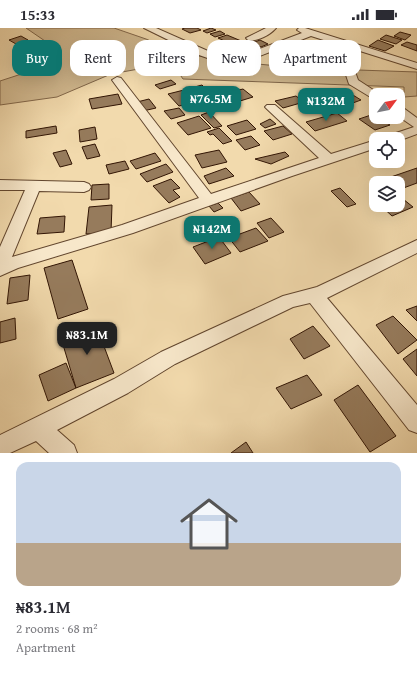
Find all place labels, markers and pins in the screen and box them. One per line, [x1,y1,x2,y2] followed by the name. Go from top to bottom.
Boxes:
[178,86,244,120] pin: ₦76.5M
[298,88,354,122] pin: ₦132M
[184,216,240,250] pin: ₦142M
[54,322,120,356] pin: ₦83.1M

